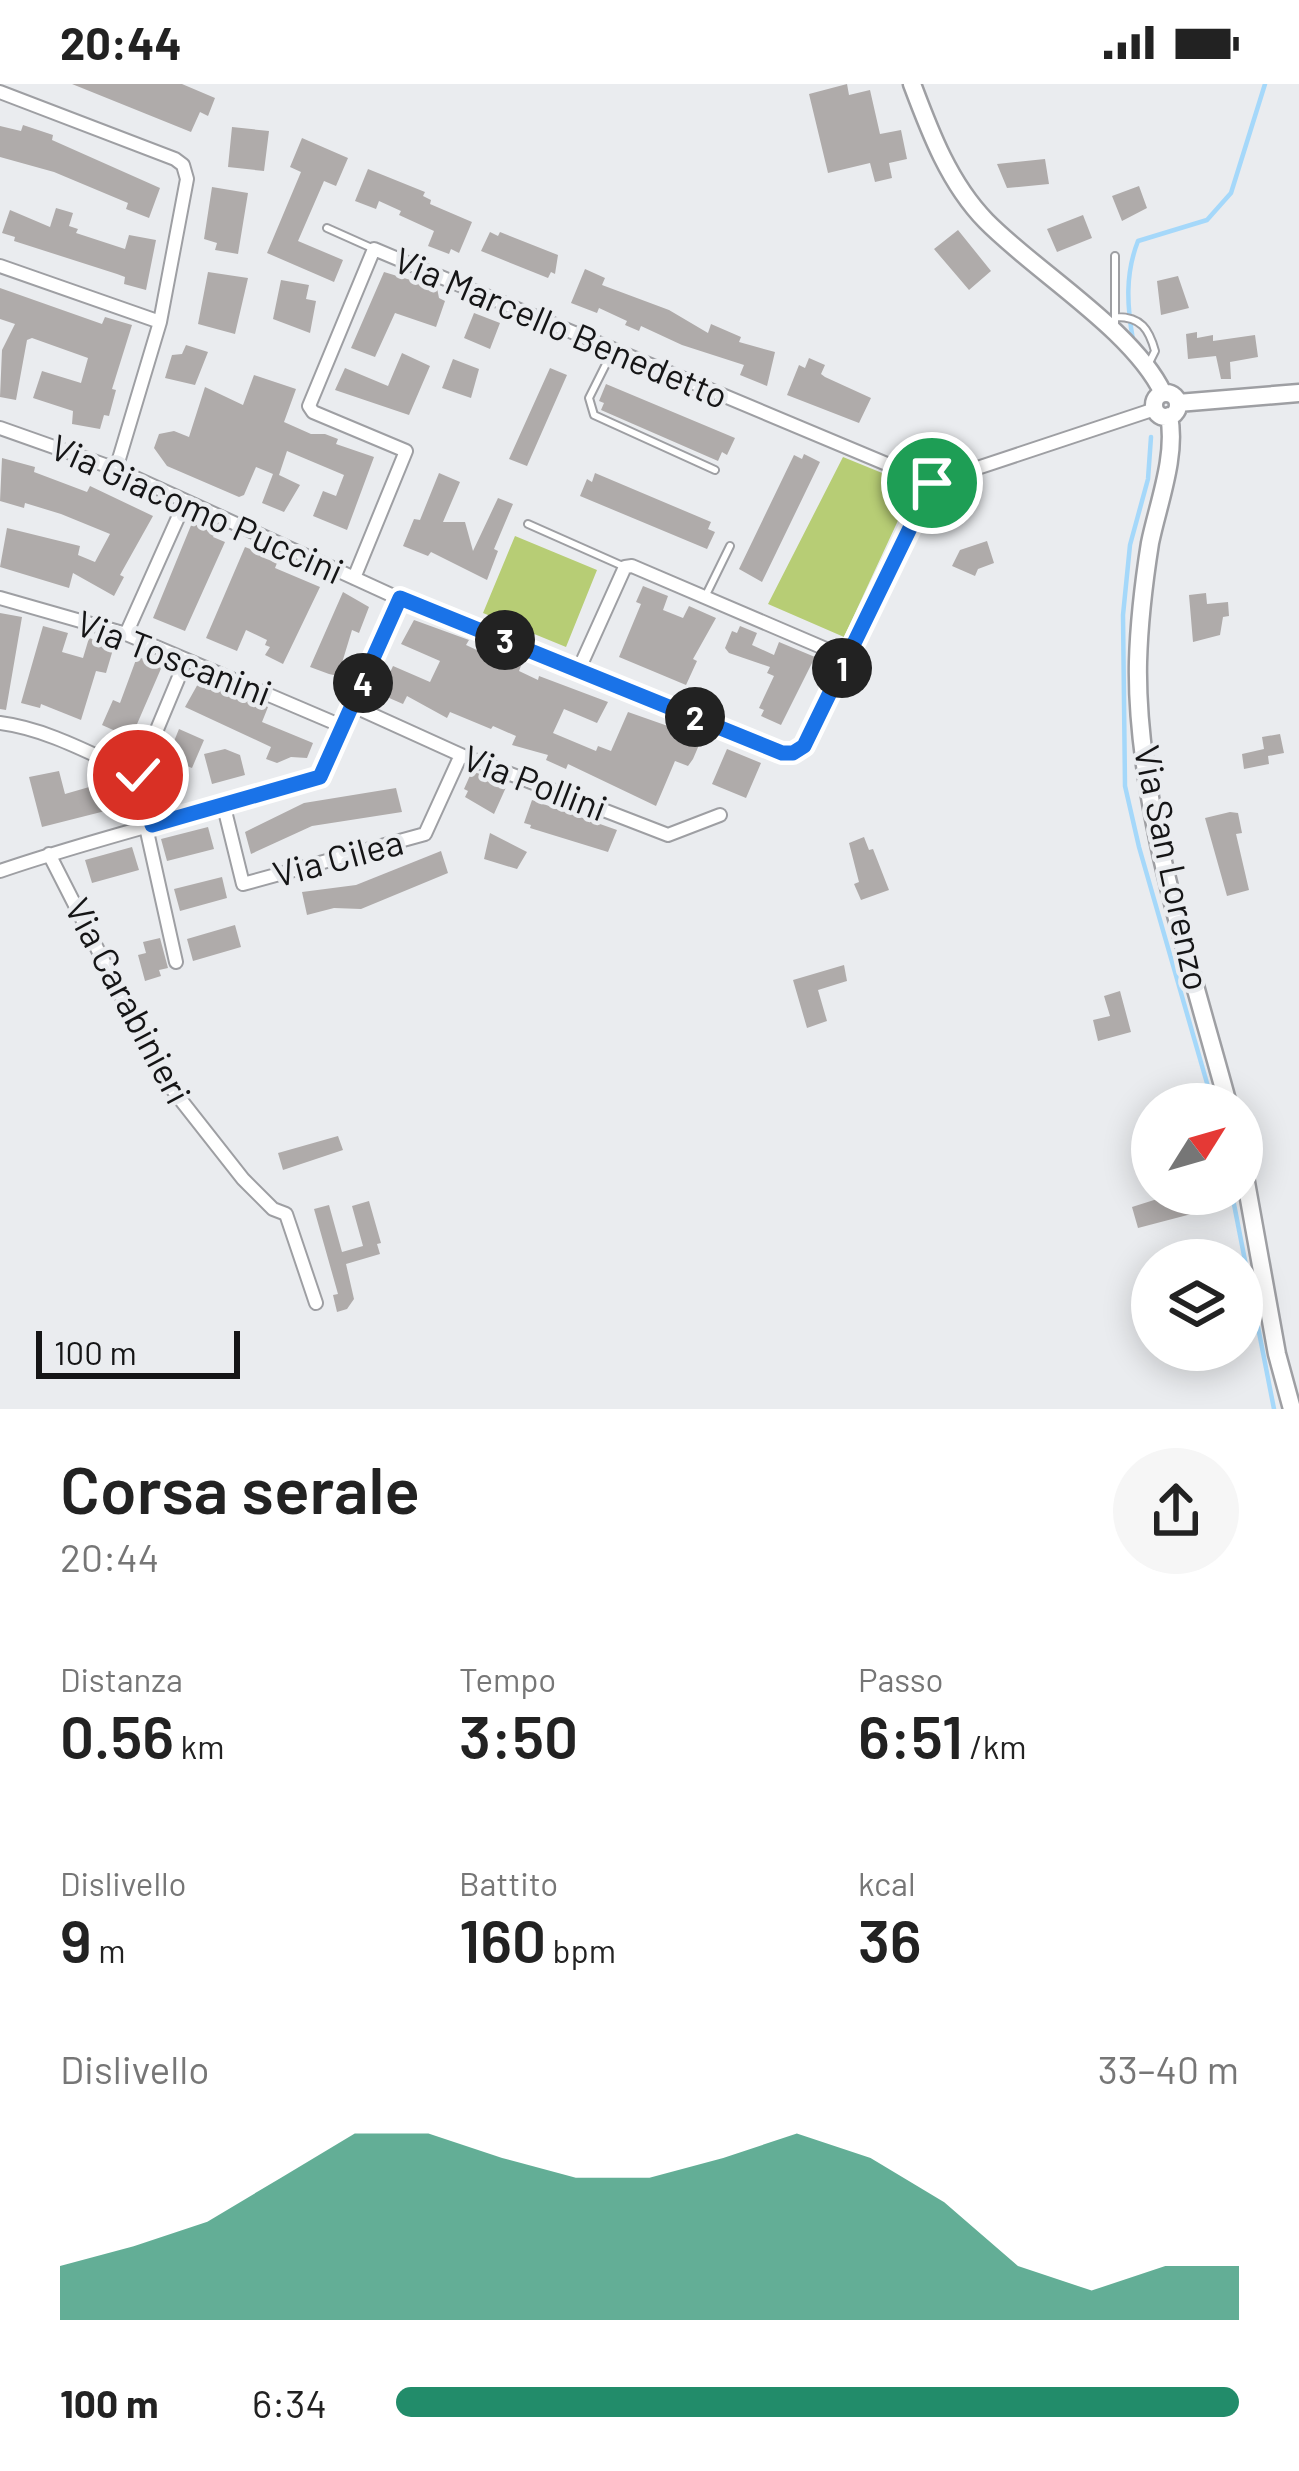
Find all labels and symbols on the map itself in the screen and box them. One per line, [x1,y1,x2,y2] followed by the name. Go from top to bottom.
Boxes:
[388,237,735,416] street label: Via Marcello Benedetto
[45,424,351,592] street label: Via Giacomo Puccini
[881,432,983,534] pin
[71,600,278,713] street label: Via Toscanini
[475,610,535,670] pin: 3
[812,638,872,698] pin: 1
[333,653,393,713] pin: 4
[665,687,725,747] pin: 2
[87,724,189,826] pin
[458,735,614,829] street label: Via Pollini
[1127,741,1220,994] street label: Via San Lorenzo
[268,819,407,894] street label: Via Cilea
[57,890,201,1110] street label: Via Carabinieri
[1131,1083,1263,1215] north arrow
[36,1325,240,1378] scale bar

